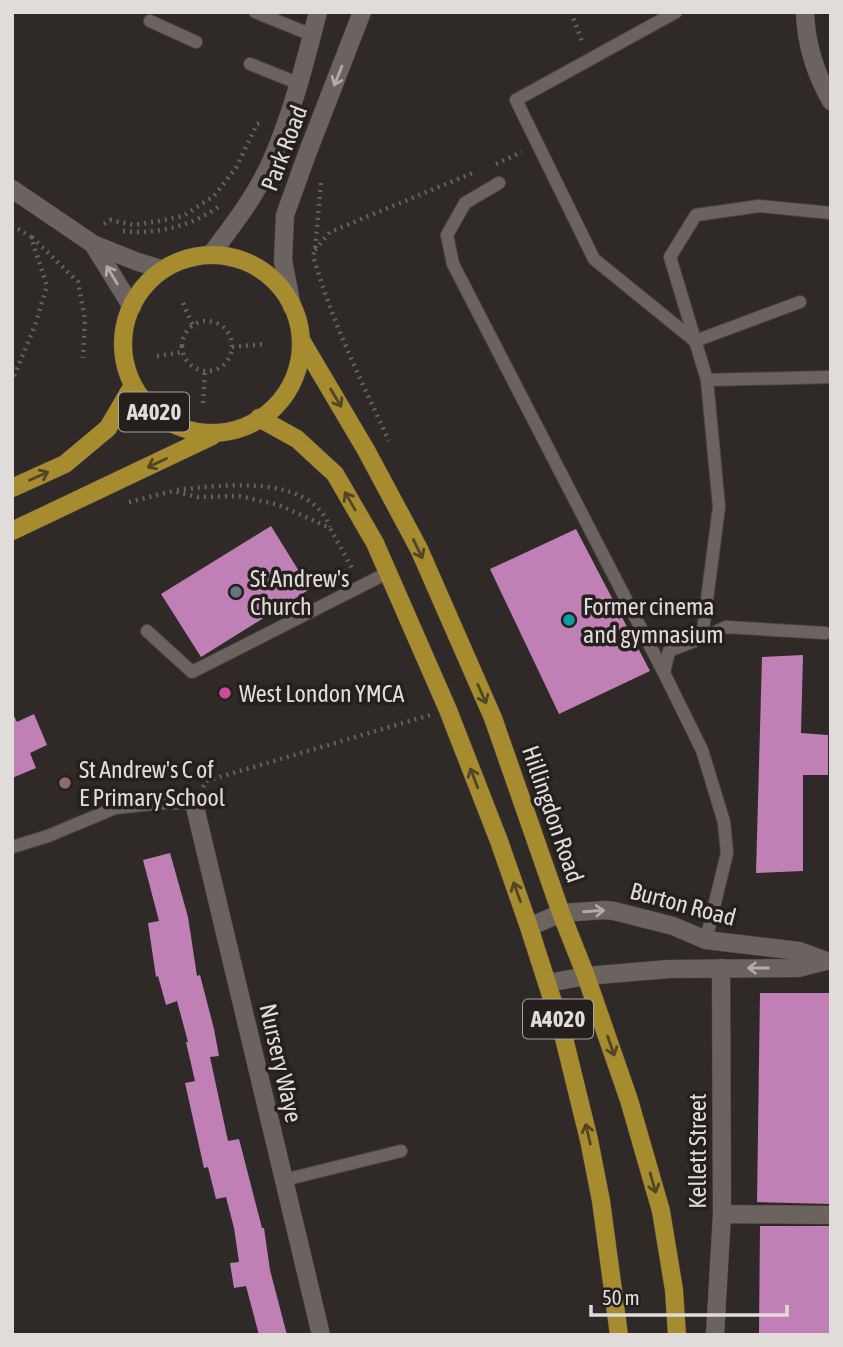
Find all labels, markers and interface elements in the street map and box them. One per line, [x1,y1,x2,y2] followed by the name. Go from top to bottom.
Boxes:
[330,65,343,86] one-way arrow
[255,102,313,194] street label: Park Road
[105,266,119,286] one-way arrow
[329,388,343,408] one-way arrow
[119,392,189,432] road number: A4020
[147,456,168,470] one-way arrow
[28,469,49,482] one-way arrow
[343,491,357,511] one-way arrow
[412,538,426,559] one-way arrow
[250,565,350,620] place label: St Andrew's Church
[228,584,244,600] marker: St Andrew's Church
[583,593,724,648] place label: Former cinema and gymnasium
[561,612,577,628] marker: Former cinema and gymnasium
[239,680,405,707] place label: West London YMCA
[476,682,489,704] one-way arrow
[217,685,233,701] marker: West London YMCA
[517,742,589,886] street label: Hillingdon Road
[79,756,226,811] place label: St Andrew's C of E Primary School
[467,767,480,789] one-way arrow
[57,775,73,791] marker: St Andrew's C of E Primary School
[627,877,739,931] street label: Burton Road
[510,882,522,904] one-way arrow
[583,904,605,917] one-way arrow
[747,961,770,975] one-way arrow
[523,1000,593,1038] road number: A4020
[254,1001,308,1125] street label: Nursery Waye
[605,1035,618,1057] one-way arrow
[684,1093,711,1209] street label: Kellett Street
[580,1123,594,1146] one-way arrow
[648,1172,661,1194] one-way arrow
[591,1274,787,1318] scale bar
[602,1285,640,1309] text: 50 m

